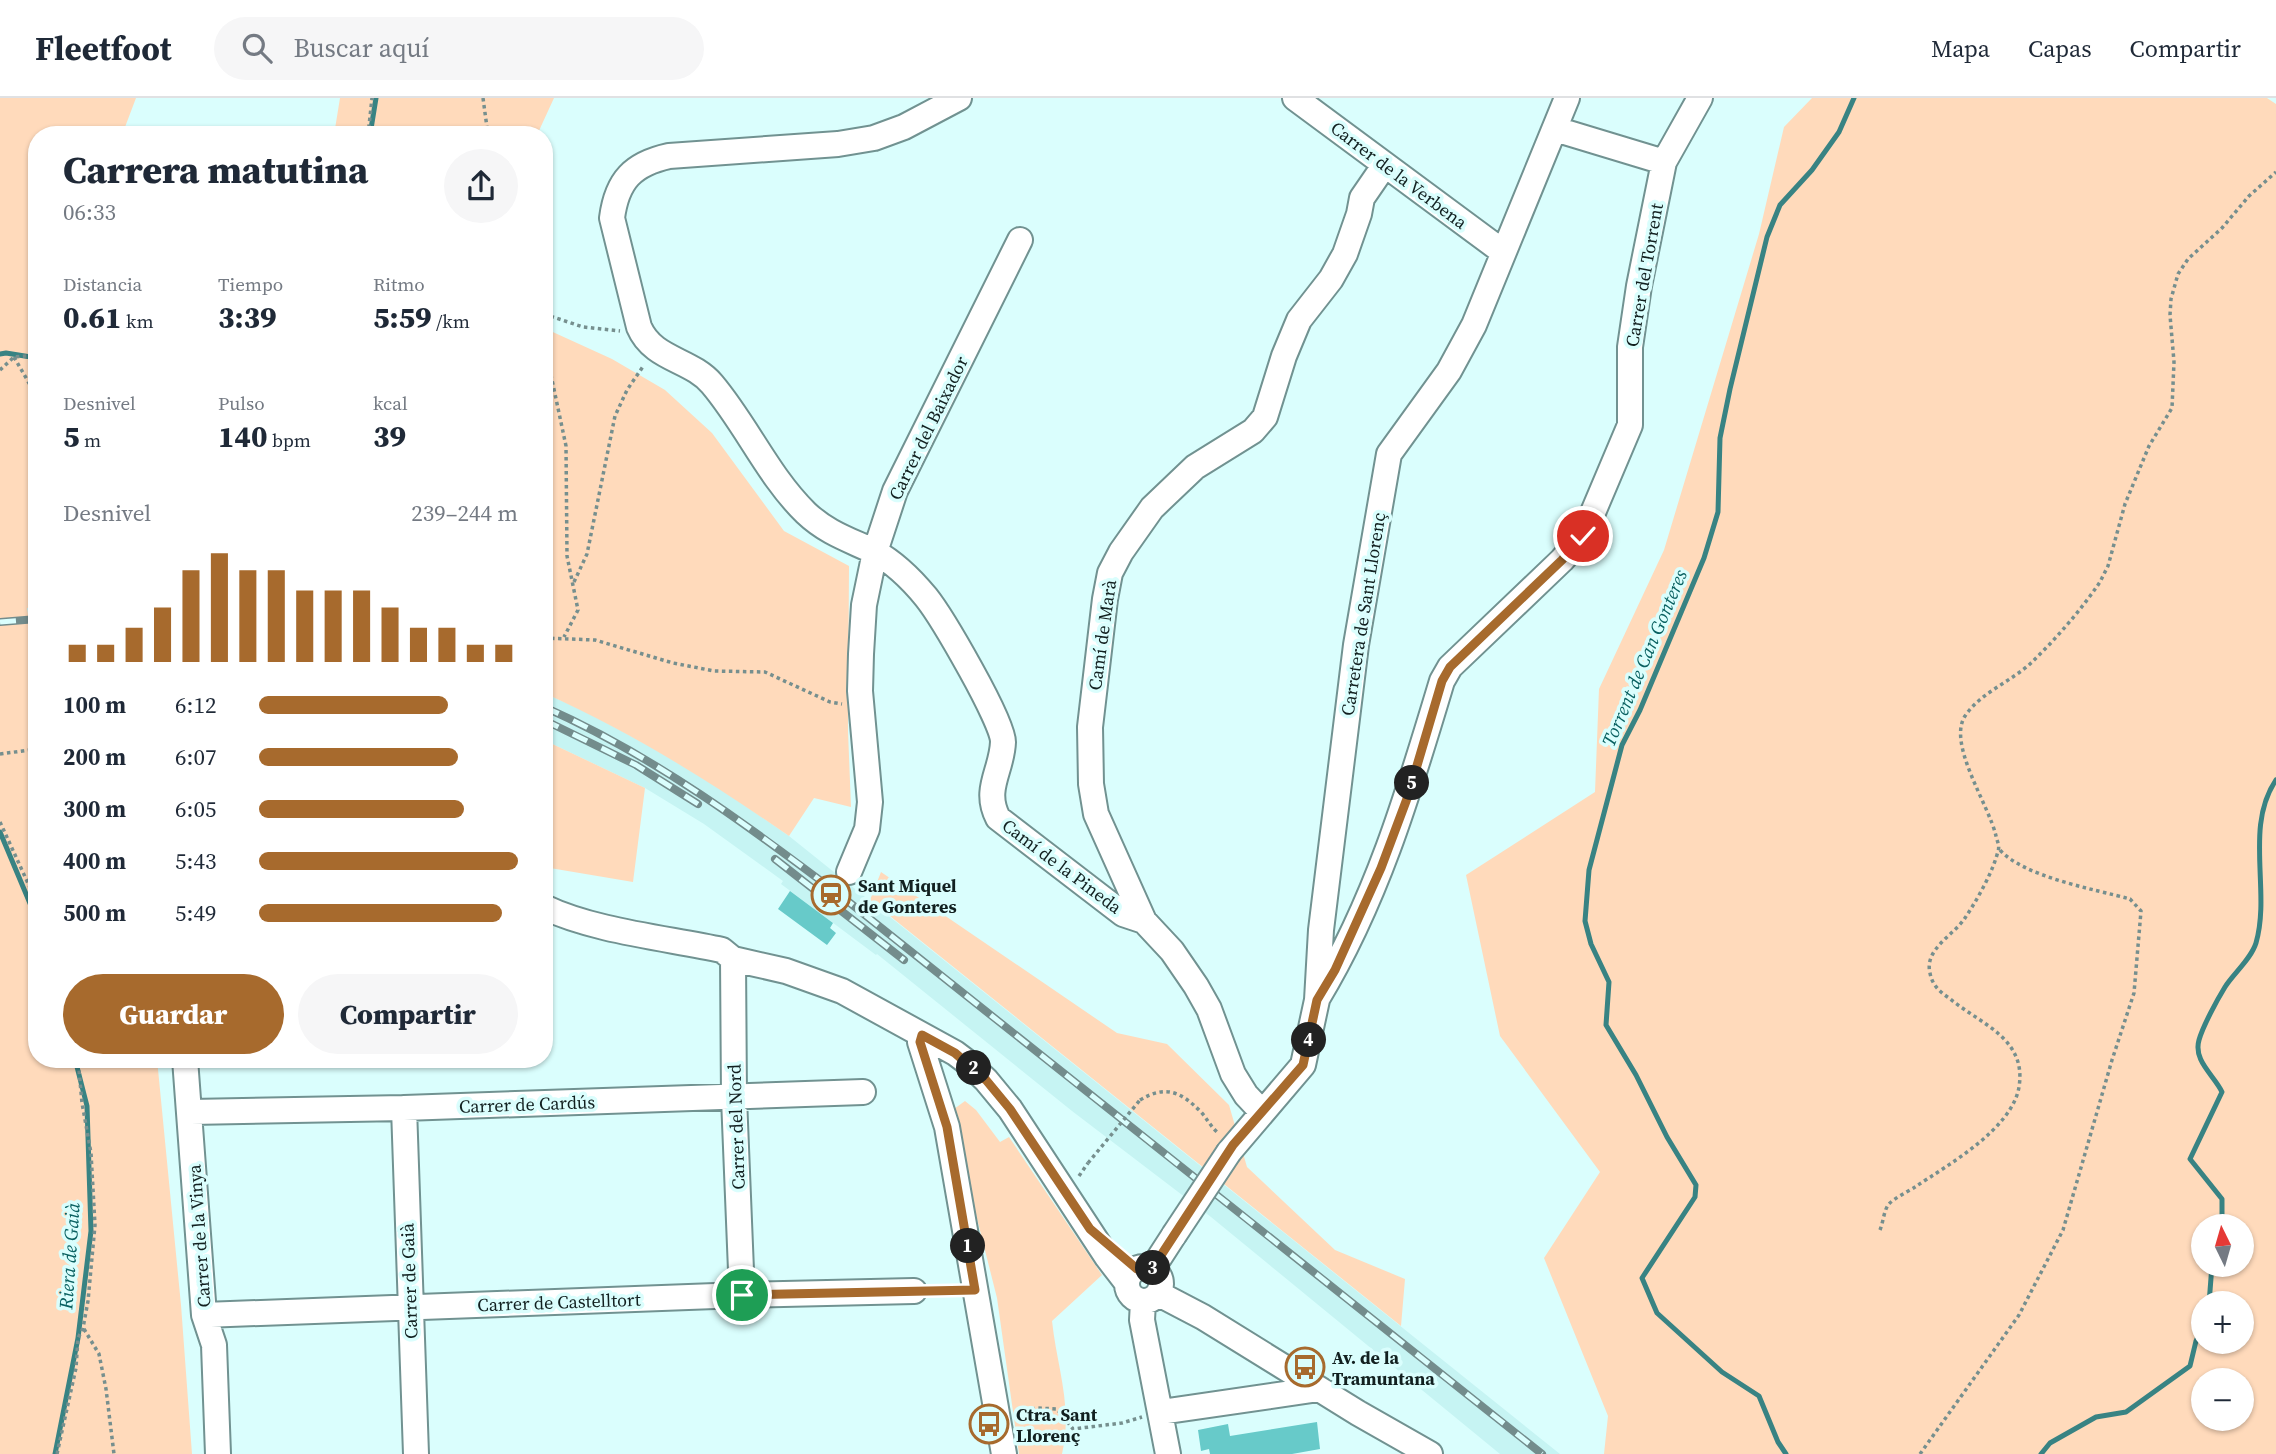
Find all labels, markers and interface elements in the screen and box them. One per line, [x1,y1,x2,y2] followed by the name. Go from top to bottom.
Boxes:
[214,17,704,80] search box
[35,26,172,71] text: Fleetfoot
[238,29,276,67] icon: search
[294,30,429,66] text: Buscar aquí
[1931,32,1990,65] text: Mapa
[2028,32,2092,65] text: Capas
[2130,32,2241,65] text: Compartir
[1326,115,1473,235] street label: Carrer de la Verbena
[63,144,368,196] text: Carrera matutina
[444,149,518,223] button: share
[63,196,116,228] text: 06:33
[1619,201,1669,349] street label: Carrer del Torrent
[63,271,142,297] text: Distancia
[218,271,283,297] text: Tiempo
[373,271,425,297] text: Ritmo
[63,297,122,338] text: 0.61
[218,297,277,338] text: 3:39
[373,297,432,338] text: 5:59
[122,308,154,334] text: km
[432,308,470,334] text: /km
[882,352,974,504] street label: Carrer del Baixador
[63,390,136,416] text: Desnivel
[218,390,265,416] text: Pulso
[373,390,408,416] text: kcal
[63,416,80,457] text: 5
[218,416,268,457] text: 140
[373,416,406,457] text: 39
[80,427,101,453] text: m
[268,427,311,453] text: bpm
[63,497,151,529] text: Desnivel
[411,497,518,529] text: 239–244 m
[1553,506,1613,566] pin
[1335,510,1391,717] street label: Carretera de Sant Llorenç
[1564,517,1602,555] icon: check
[1595,565,1693,750] water label: Torrent de Can Gonteres
[1082,577,1122,692] street label: Camí de Marà
[63,689,126,721] text: 100 m
[175,689,216,721] text: 6:12
[63,741,126,773] text: 200 m
[175,741,216,773] text: 6:07
[1394,766,1430,800] pin: 5
[1406,769,1417,795] text: 5
[63,793,126,825] text: 300 m
[175,793,216,825] text: 6:05
[997,813,1128,920] street label: Camí de la Pineda
[63,845,126,877] text: 400 m
[175,845,216,877] text: 5:43
[858,873,957,919] place label: Sant Miquel de Gonteres
[810,874,852,916] station icon: Sant Miquel de Gonteres
[63,897,126,929] text: 500 m
[175,897,216,929] text: 5:49
[63,974,284,1054] button: Guardar
[298,974,518,1054] button: Compartir
[1292,1023,1326,1058] pin: 4
[1303,1026,1314,1052] text: 4
[956,1051,992,1086] pin: 2
[968,1054,979,1080] text: 2
[721,1064,751,1190] street label: Carrer del Nord
[458,1089,596,1119] street label: Carrer de Cardús
[181,1163,216,1308] street label: Carrer de la Vinya
[52,1202,86,1311] water label: Riera de Gaià
[2191,1214,2254,1278] north arrow
[2191,1214,2254,1431] map controls
[394,1222,424,1339] street label: Carrer de Gaià
[950,1228,986,1264] pin: 1
[962,1232,973,1258] text: 1
[1136,1250,1170,1286] pin: 3
[1147,1254,1158,1280] text: 3
[712,1265,772,1325] pin
[723,1276,761,1314] icon: arrive
[477,1287,641,1317] street label: Carrer de Castelltort
[2191,1291,2254,1354] button: +
[1332,1345,1435,1391] place label: Av. de la Tramuntana
[1284,1346,1326,1388] bus stop icon: Av. de la Tramuntana
[2191,1368,2254,1431] button: −
[1016,1402,1098,1448] place label: Ctra. Sant Llorenç
[968,1403,1010,1445] bus stop icon: Ctra. Sant Llorenç

